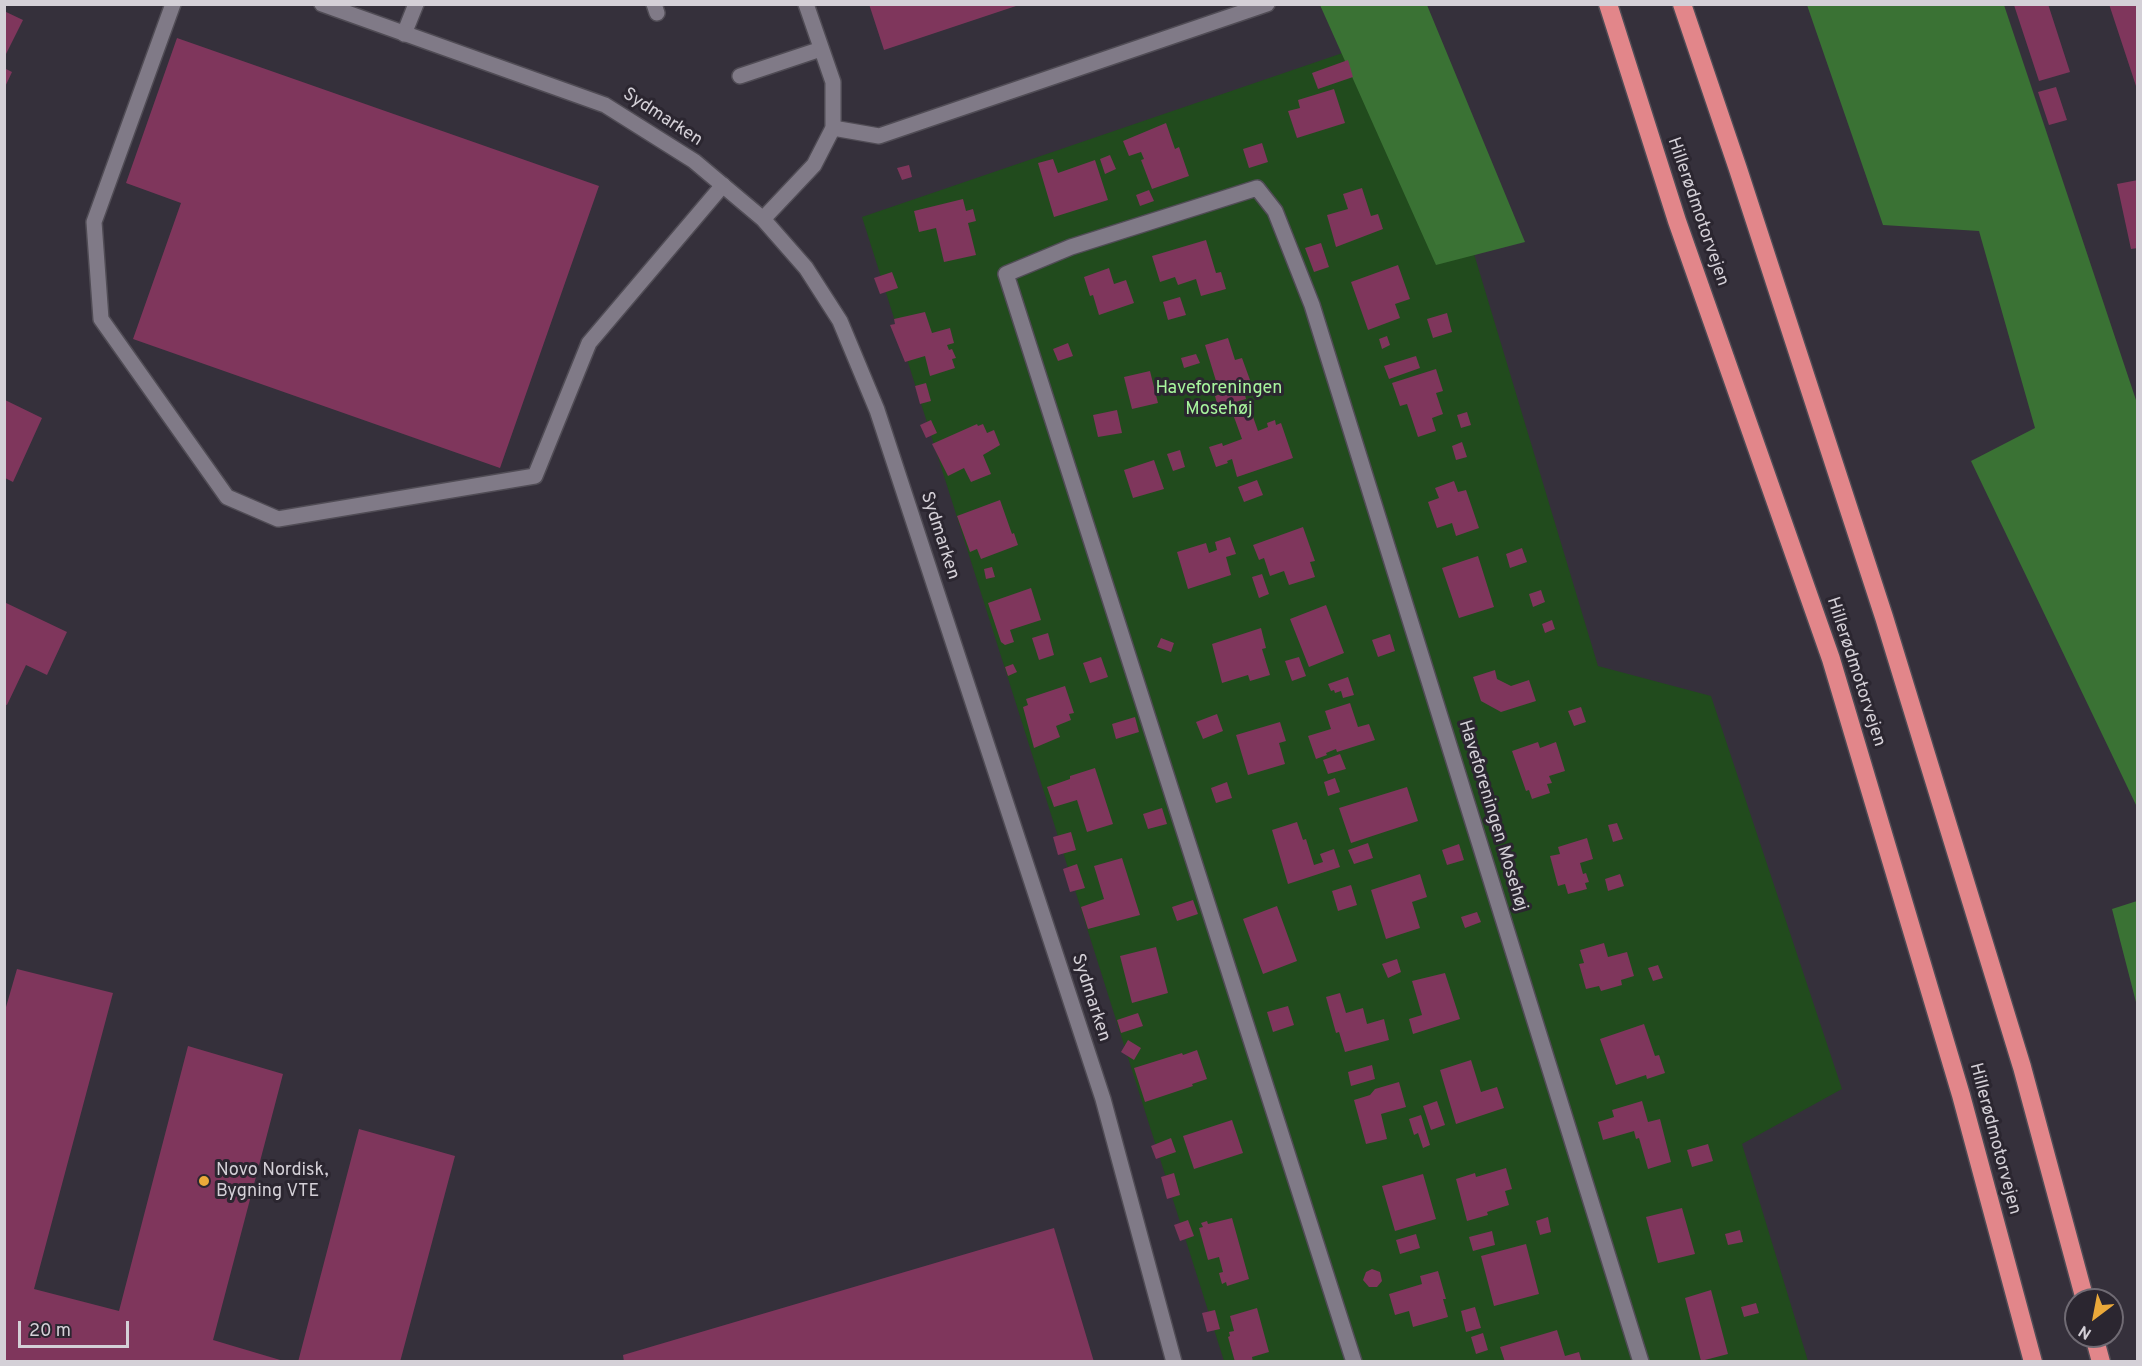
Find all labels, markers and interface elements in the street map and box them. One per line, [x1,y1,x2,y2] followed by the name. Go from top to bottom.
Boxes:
[618,84,706,152] street label: Sydmarken
[1661,135,1733,289] street label: Hillerødmotorvejen
[1155,378,1283,420] park label: Haveforeningen Mosehøj
[915,489,963,583] street label: Sydmarken
[1821,594,1889,750] street label: Hillerødmotorvejen
[1453,718,1531,914] street label: Haveforeningen Mosehøj
[1066,951,1114,1045] street label: Sydmarken
[1963,1061,2025,1217] street label: Hillerødmotorvejen
[216,1160,329,1202] place label: Novo Nordisk, Bygning VTE
[197,1174,211,1188] marker: Novo Nordisk, Bygning VTE
[2064,1288,2124,1348] north arrow
[21,1309,132,1347] scale bar
[29,1320,71,1343] text: 20 m
[2075,1320,2096,1343] text: N

